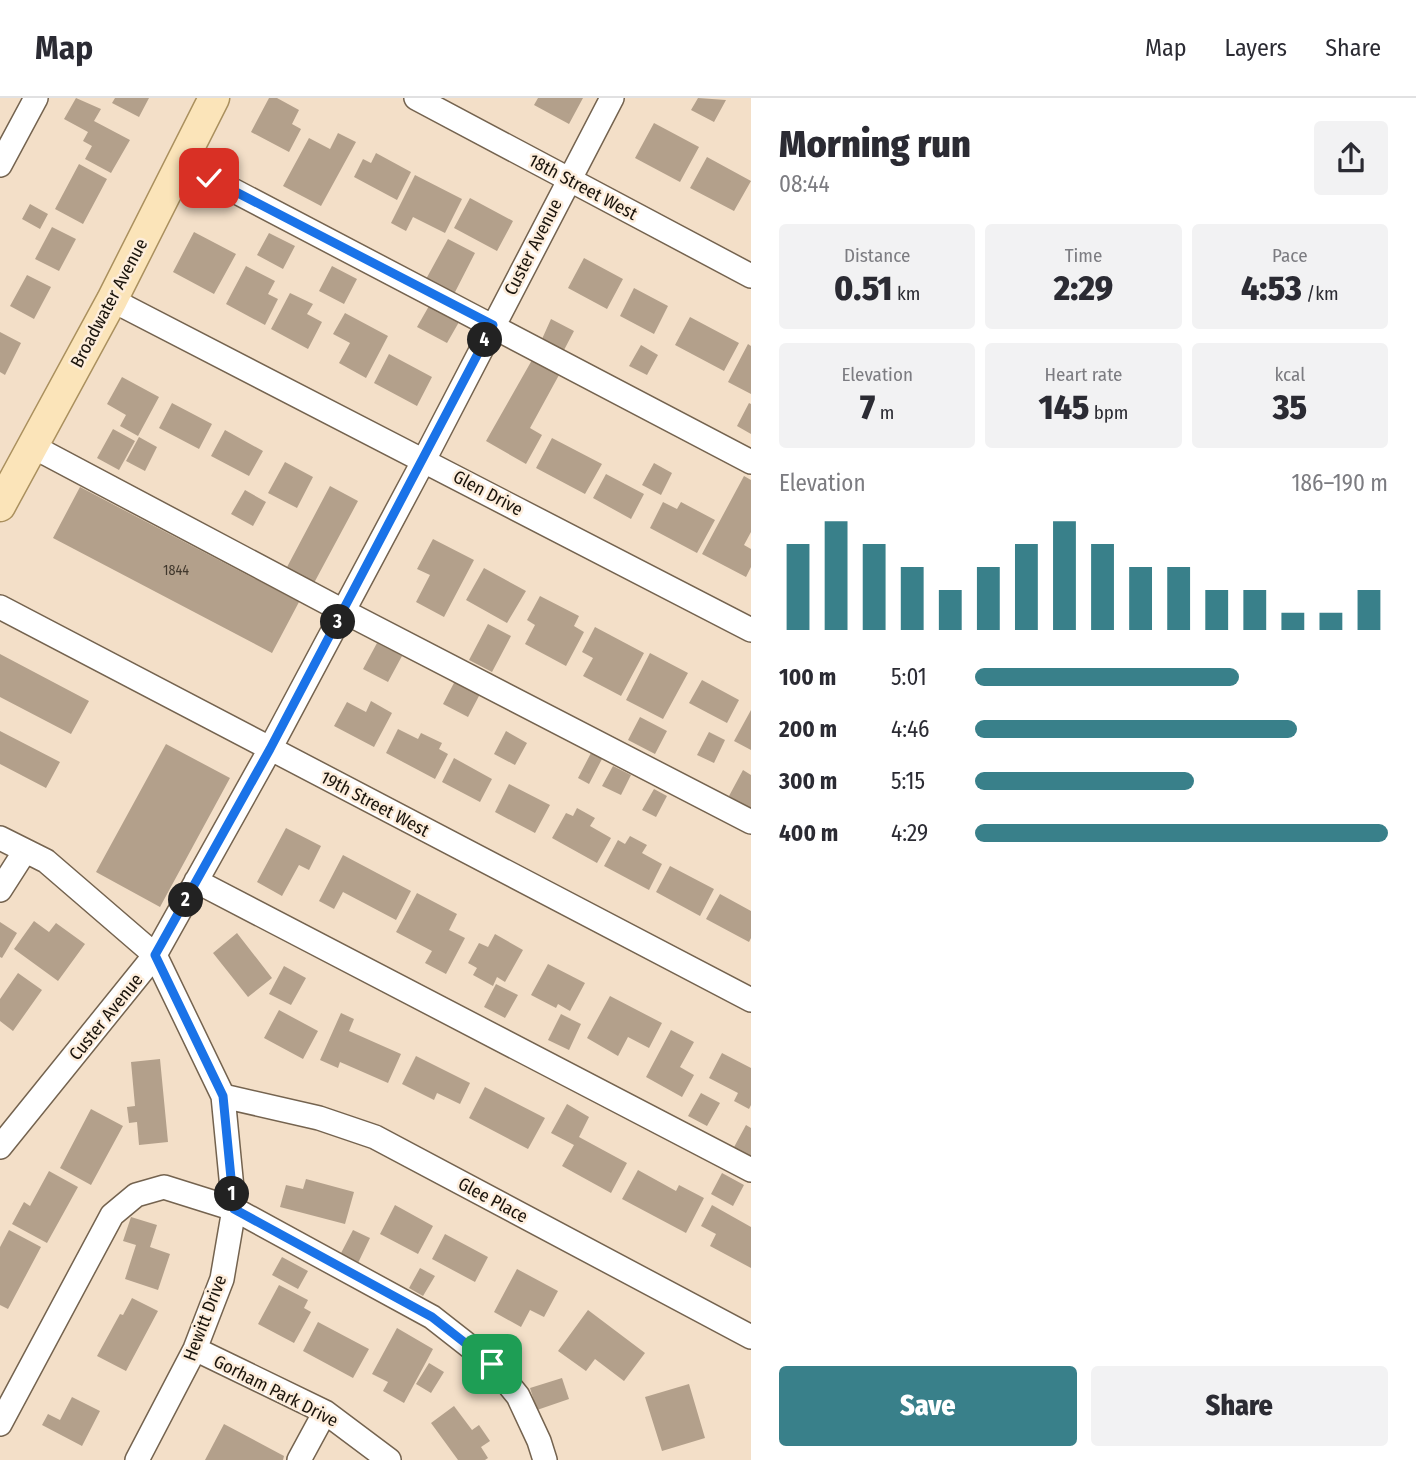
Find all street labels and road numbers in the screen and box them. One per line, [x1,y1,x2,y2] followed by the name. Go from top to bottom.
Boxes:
[525,149,641,225] street label: 18th Street West
[499,195,567,299] street label: Custer Avenue
[66,235,152,371] street label: Broadwater Avenue
[449,466,527,521] street label: Glen Drive
[317,766,433,842] street label: 19th Street West
[64,969,148,1065] street label: Custer Avenue
[454,1172,532,1228] street label: Glee Place
[179,1272,231,1364] street label: Hewitt Drive
[210,1350,342,1432] street label: Gorham Park Drive

